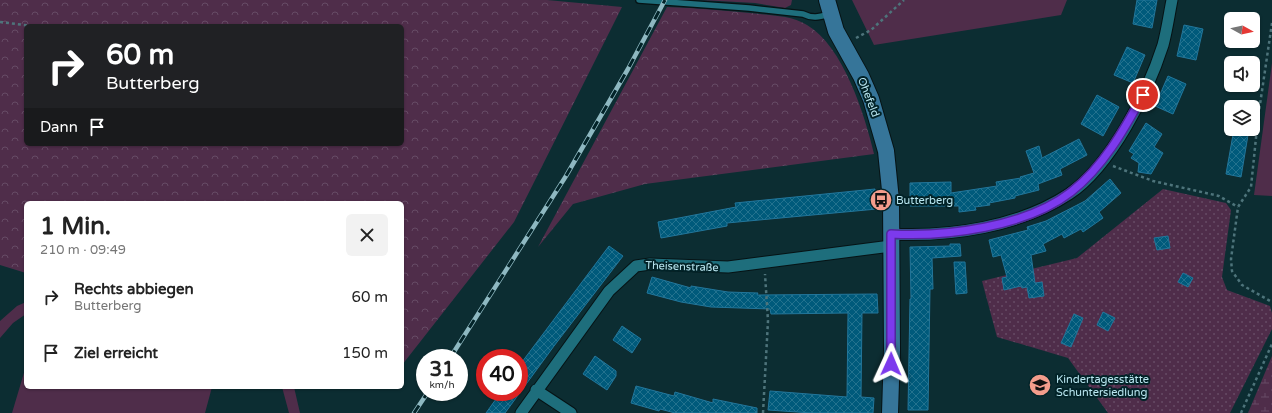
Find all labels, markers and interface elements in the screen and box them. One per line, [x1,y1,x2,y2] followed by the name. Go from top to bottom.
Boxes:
[1224,12,1260,48] north arrow
[1224,12,1260,136] map controls
[106,38,174,72] text: 60 m
[40,40,92,92] icon: right
[1224,56,1260,92] button: sound
[106,72,200,94] text: Butterberg
[855,75,882,119] street label: Ohefeld
[1126,78,1160,112] pin
[1132,84,1154,106] icon: arrive
[1224,100,1260,136] button: layers
[86,116,108,138] icon: arrive
[40,118,78,136] text: Dann
[868,187,894,213] bus stop icon: Butterberg
[896,194,953,207] place label: Butterberg
[40,212,111,241] text: 1 Min.
[346,214,388,256] button: close
[40,242,126,258] text: 210 m · 09:49
[645,259,719,274] street label: Theisenstraße
[74,280,194,298] text: Rechts abbiegen
[40,286,62,308] icon: right
[351,288,388,306] text: 60 m
[74,298,142,314] text: Butterberg
[40,342,62,364] icon: arrive
[870,343,912,385] position arrow
[74,344,158,362] text: Ziel erreicht
[342,344,388,362] text: 150 m
[476,349,528,401] speed limit sign: 40
[429,358,455,382] text: 31
[1027,372,1053,398] school or university icon: Kindertagesstätte Schuntersiedlung
[1056,373,1149,399] place label: Kindertagesstätte Schuntersiedlung
[429,379,455,391] text: km/h

